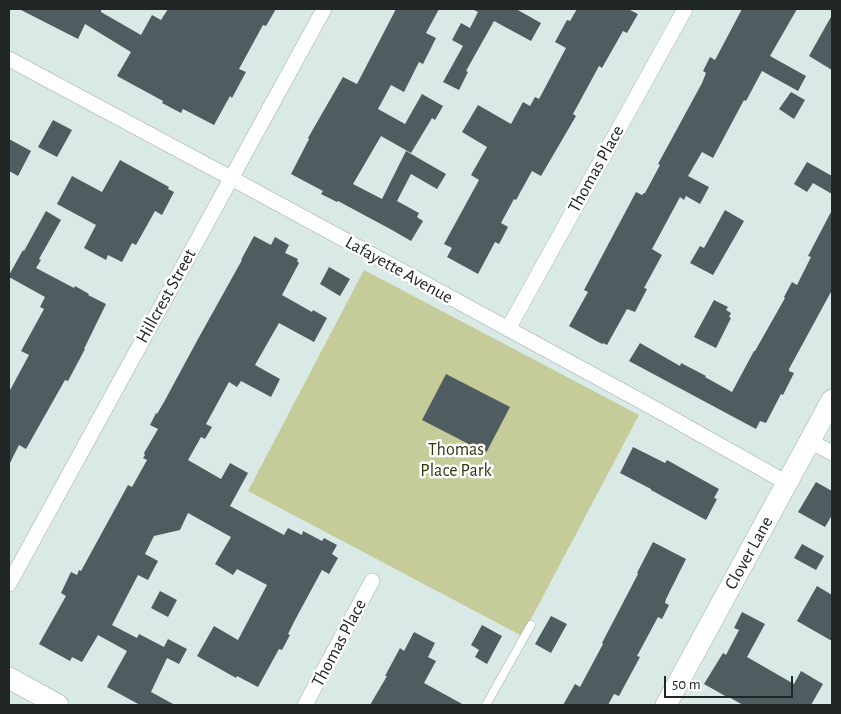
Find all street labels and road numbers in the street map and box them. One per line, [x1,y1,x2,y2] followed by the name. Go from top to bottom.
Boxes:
[563,122,629,216] street label: Thomas Place
[341,232,457,308] street label: Lafayette Avenue
[131,245,201,347] street label: Hillcrest Street
[720,513,778,593] street label: Clover Lane
[307,595,371,691] street label: Thomas Place

